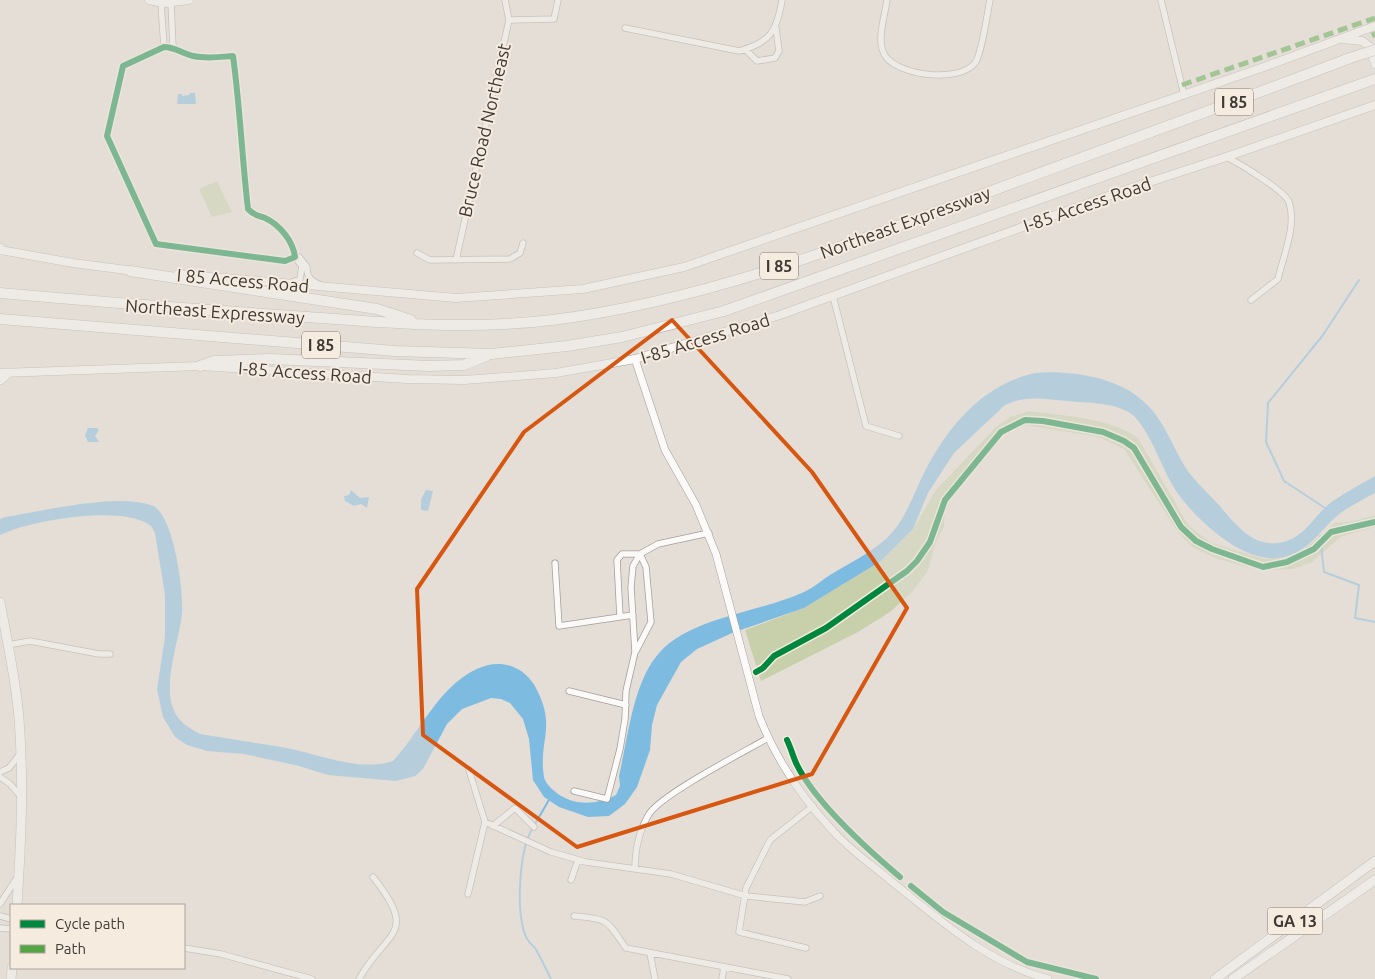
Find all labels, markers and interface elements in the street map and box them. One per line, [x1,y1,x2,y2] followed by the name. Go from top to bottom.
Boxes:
[454,41,514,219] street label: Bruce Road Northeast
[1215,88,1253,115] road number: I 85
[1021,173,1153,235] street label: I-85 Access Road
[817,182,993,262] street label: Northeast Expressway
[760,252,798,280] road number: I 85
[176,264,310,296] street label: I 85 Access Road
[125,295,306,327] street label: Northeast Expressway
[638,309,772,367] street label: I-85 Access Road
[302,332,340,358] road number: I 85
[238,357,372,387] street label: I-85 Access Road
[10,904,185,969] legend
[1268,908,1322,934] road number: GA 13
[55,915,125,932] text: Cycle path
[55,940,86,957] text: Path

